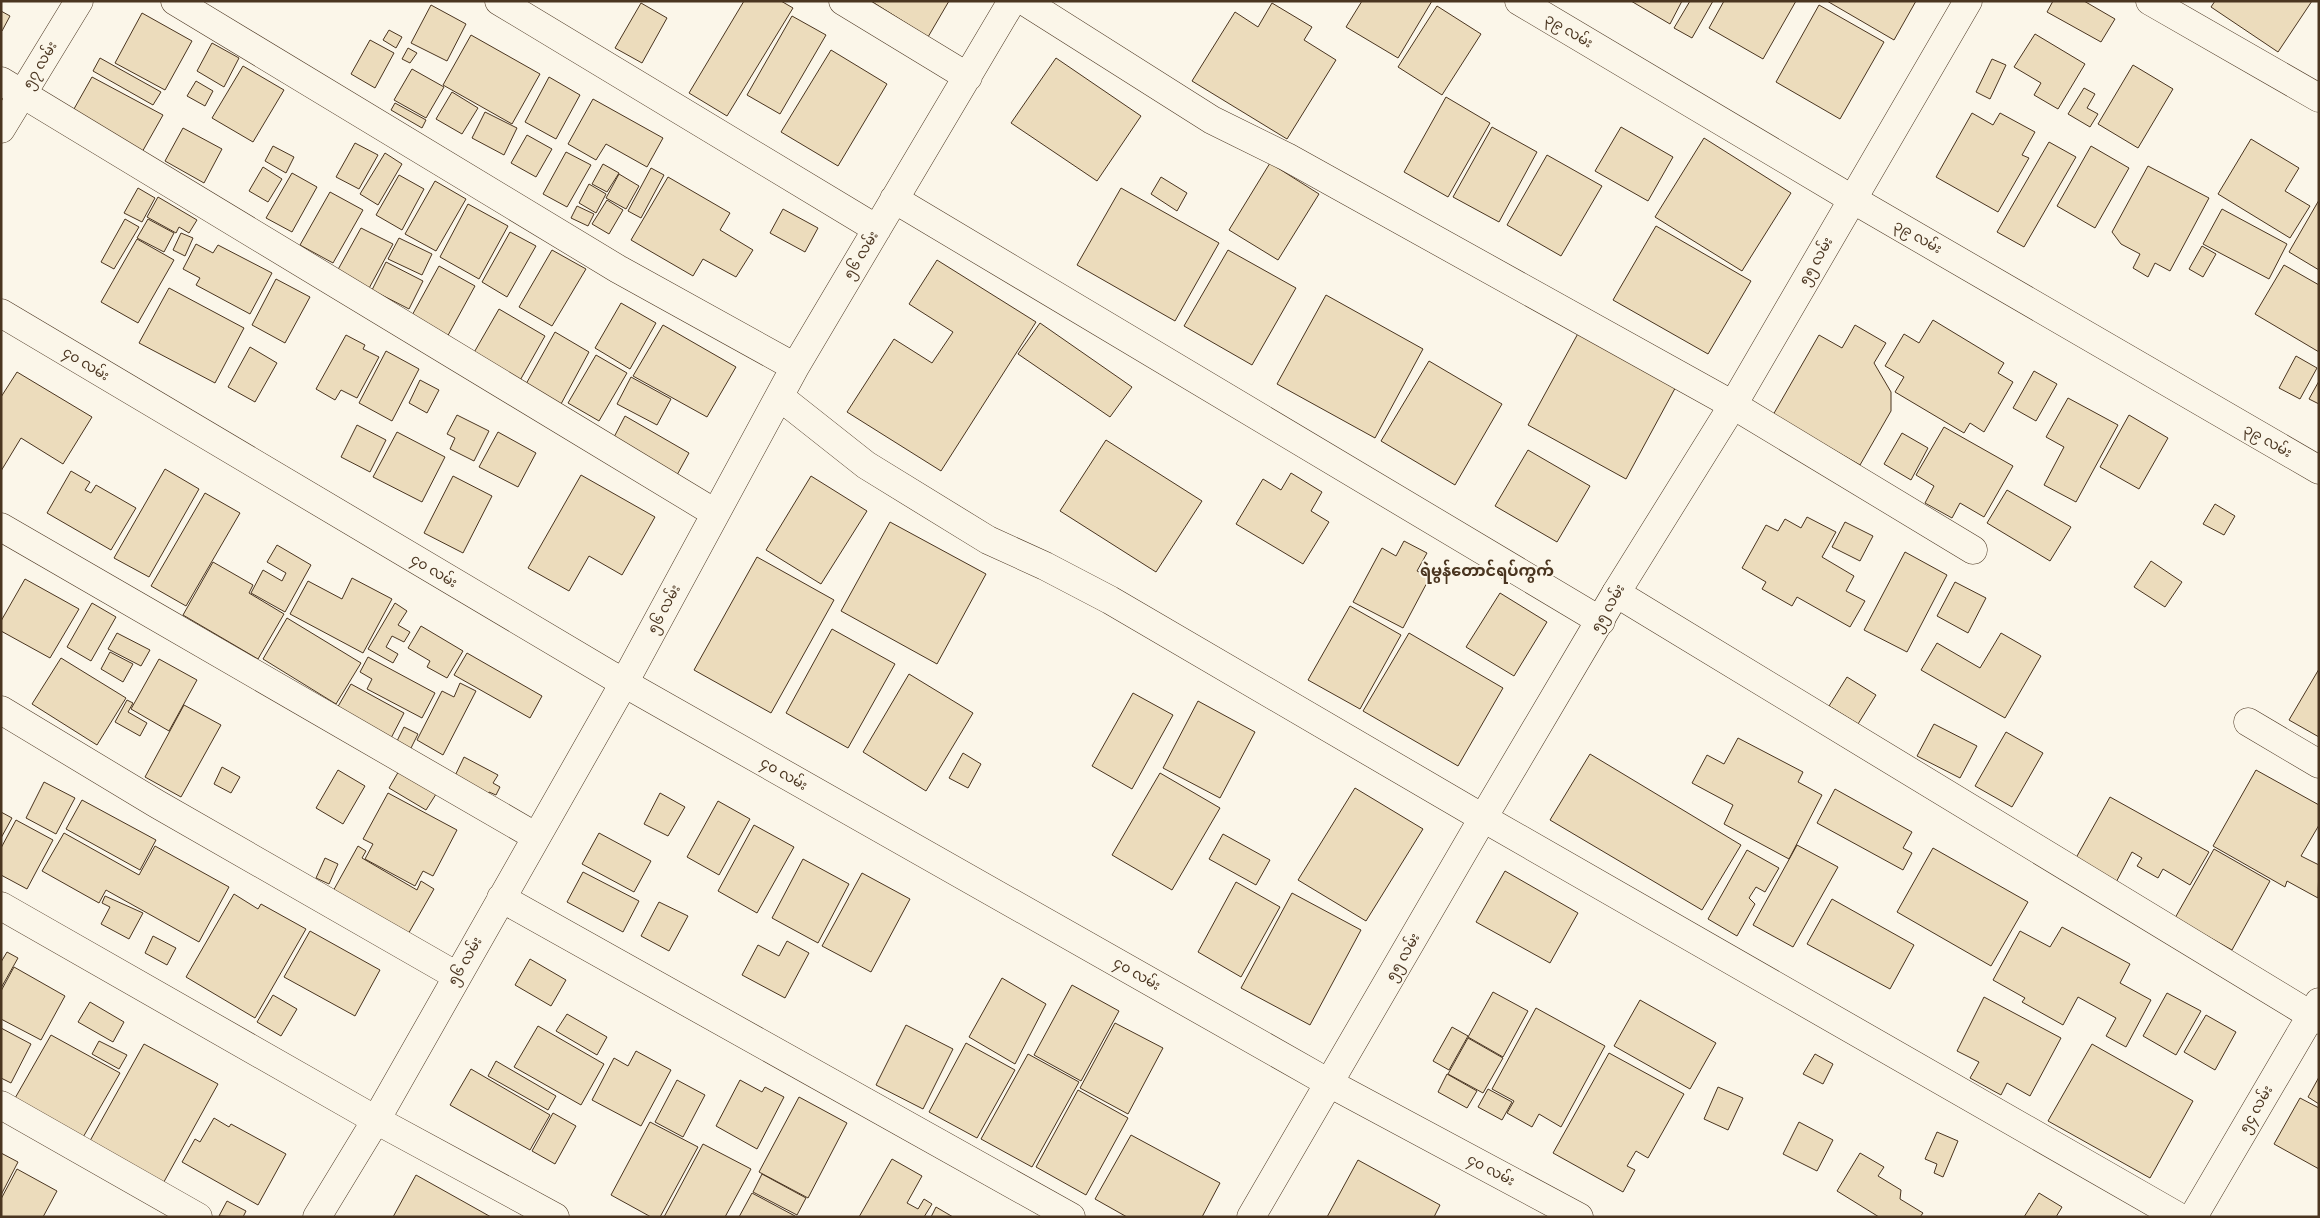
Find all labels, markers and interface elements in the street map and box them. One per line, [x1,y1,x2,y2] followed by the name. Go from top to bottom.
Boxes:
[1541,9,1597,54] street label: ၃၉ လမ်း
[18,37,63,93] street label: ၅၇ လမ်း
[1890,215,1946,260] street label: ၃၉ လမ်း
[838,227,885,284] street label: ၅၆ လမ်း
[1794,233,1839,290] street label: ၅၅ လမ်း
[58,342,113,387] street label: ၄၀ လမ်း
[2240,419,2296,464] street label: ၃၉ လမ်း
[406,549,461,594] street label: ၄၀ လမ်း
[1420,559,1554,584] district label: ရဲမွန်တောင်ရပ်ကွက်
[1586,580,1631,637] street label: ၅၅ လမ်း
[642,581,687,638] street label: ၅၆ လမ်း
[756,752,812,797] street label: ၄၀ လမ်း
[1381,929,1426,986] street label: ၅၅ လမ်း
[443,933,488,990] street label: ၅၆ လမ်း
[1109,952,1165,997] street label: ၄၀ လမ်း
[2234,1081,2279,1137] street label: ၅၄ လမ်း
[1463,1149,1519,1192] street label: ၄၀ လမ်း

